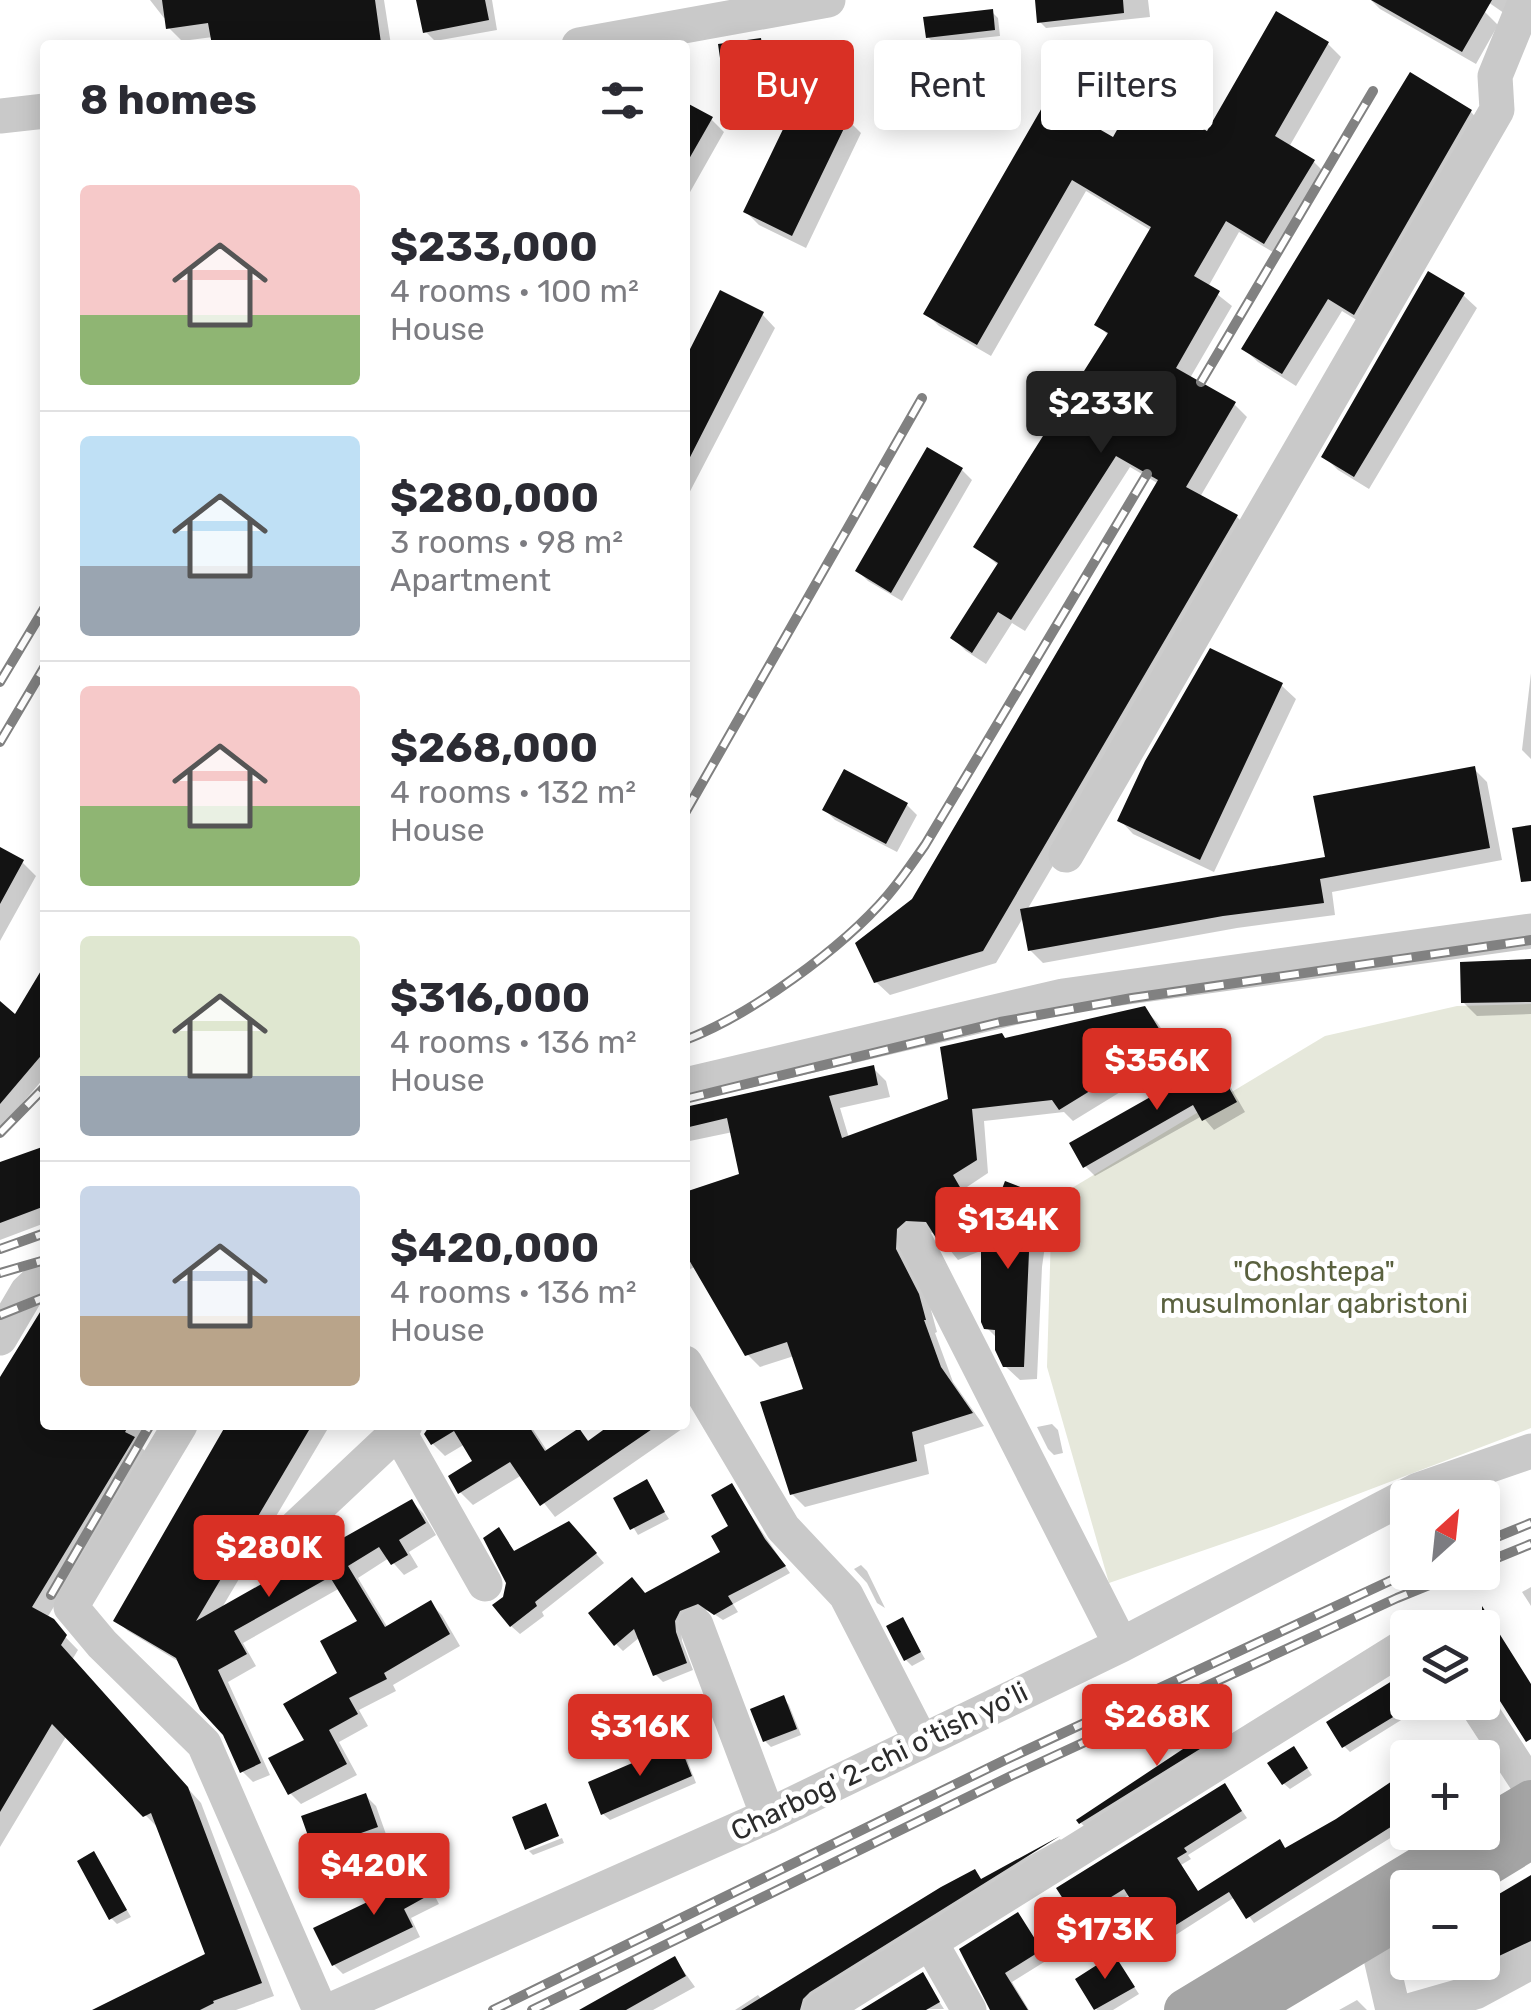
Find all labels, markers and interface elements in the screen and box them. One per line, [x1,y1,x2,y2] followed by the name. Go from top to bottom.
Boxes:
[720,40,854,130] chip: Buy
[874,40,1021,130] chip: Rent
[1041,40,1213,130] chip: Filters
[595,73,650,128] icon: filters
[80,75,257,125] text: 8 homes
[390,222,598,272] text: $233,000
[160,225,280,345] icon: home
[390,272,639,310] text: 4 rooms · 100 m²
[390,310,485,348] text: House
[1031,371,1171,456] pin: $233K
[1048,384,1154,422] text: $233K
[390,473,599,523] text: $280,000
[160,476,280,596] icon: home
[390,523,623,561] text: 3 rooms · 98 m²
[390,561,551,599] text: Apartment
[390,723,598,773] text: $268,000
[160,726,280,846] icon: home
[390,773,636,811] text: 4 rooms · 132 m²
[390,811,485,849] text: House
[390,973,590,1023] text: $316,000
[160,976,280,1096] icon: home
[390,1023,637,1061] text: 4 rooms · 136 m²
[1087,1028,1227,1113] pin: $356K
[1104,1041,1210,1079] text: $356K
[390,1061,485,1099] text: House
[938,1187,1078,1272] pin: $134K
[957,1200,1059,1238] text: $134K
[390,1223,599,1273] text: $420,000
[160,1226,280,1346] icon: home
[1160,1255,1468,1320] park label: "Choshtepa" musulmonlar qabristoni
[390,1273,637,1311] text: 4 rooms · 136 m²
[390,1311,485,1349] text: House
[1390,1480,1500,1590] north arrow
[1390,1480,1500,1980] map controls
[199,1515,339,1600] pin: $280K
[216,1528,322,1566] text: $280K
[1390,1610,1500,1720] button: layers
[726,1675,1033,1848] street label: Charbog' 2-chi o'tish yo'li
[1087,1684,1227,1769] pin: $268K
[570,1694,710,1779] pin: $316K
[1104,1697,1210,1735] text: $268K
[590,1707,690,1745] text: $316K
[1390,1740,1500,1850] button: +
[304,1833,444,1918] pin: $420K
[320,1846,428,1884] text: $420K
[1390,1870,1500,1980] button: −
[1035,1897,1175,1982] pin: $173K
[1056,1910,1154,1948] text: $173K

